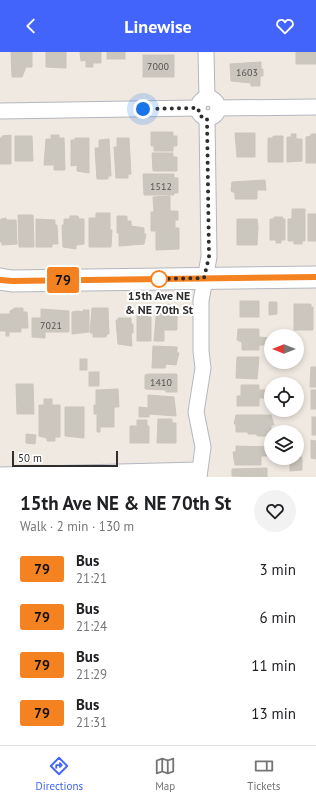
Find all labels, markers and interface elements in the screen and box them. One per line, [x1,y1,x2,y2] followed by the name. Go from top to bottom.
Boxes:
[20,15,42,37] icon: back
[124,15,192,38] text: Linewise
[274,15,296,37] icon: heart
[147,60,169,73] house number: 7000
[236,66,258,79] house number: 1603
[133,99,153,119] your location
[150,180,172,193] house number: 1512
[45,267,81,293] line badge: 79
[150,270,168,288] marker: 15th Ave NE & NE 70th St
[55,271,71,289] text: 79
[125,288,194,317] place label: 15th Ave NE & NE 70th St
[40,319,62,332] house number: 7021
[264,329,304,369] north arrow
[264,329,304,465] map controls
[150,376,172,389] house number: 1410
[264,377,304,417] button: locate
[264,425,304,465] button: layers
[12,449,118,468] scale bar
[18,451,42,465] text: 50 m
[254,490,296,532] button: heart
[20,491,231,515] text: 15th Ave NE & NE 70th St
[20,518,134,535] text: Walk · 2 min · 130 m
[76,551,99,570] text: Bus
[34,560,50,578] text: 79
[259,560,296,579] text: 3 min
[76,570,107,587] text: 21:21
[76,599,99,618] text: Bus
[34,608,50,626] text: 79
[259,608,296,627] text: 6 min
[76,618,107,635] text: 21:24
[76,647,99,666] text: Bus
[34,656,50,674] text: 79
[251,656,296,675] text: 11 min
[76,666,107,683] text: 21:29
[76,695,99,714] text: Bus
[34,704,50,722] text: 79
[251,704,296,723] text: 13 min
[76,714,107,731] text: 21:31
[36,755,83,793] tab: Directions
[154,755,176,793] tab: Map
[247,755,280,793] tab: Tickets

